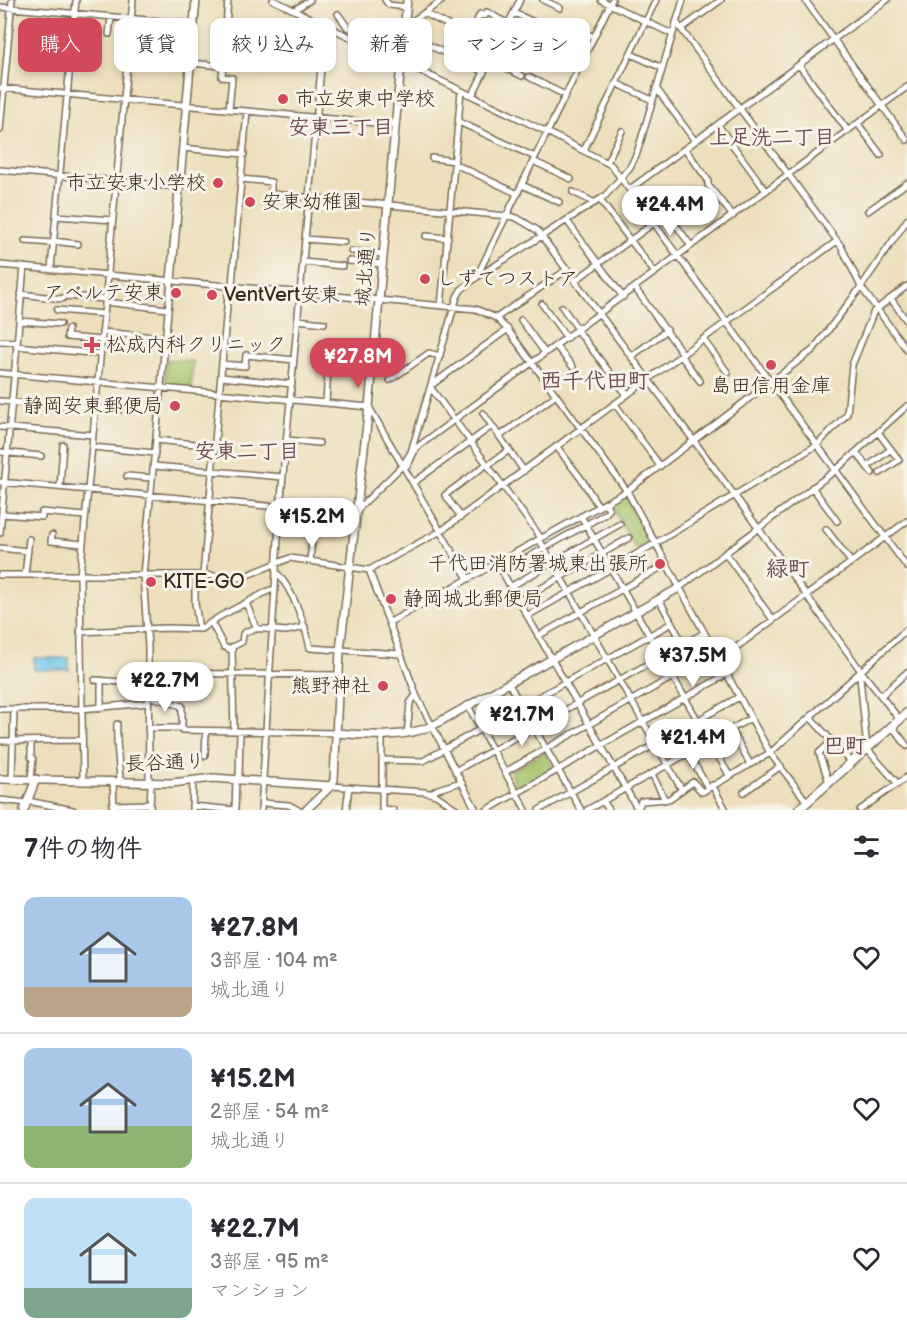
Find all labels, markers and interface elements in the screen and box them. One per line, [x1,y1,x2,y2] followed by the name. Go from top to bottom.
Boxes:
[18,18,102,72] chip: 購入
[114,18,198,72] chip: 賃貸
[210,18,336,72] chip: 絞り込み
[348,18,432,72] chip: 新着
[444,18,590,72] chip: マンション
[295,87,435,111] place label: 市立安東中学校
[276,92,290,106] marker: 市立安東中学校
[289,115,394,140] district label: 安東三丁目
[709,125,835,150] district label: 上足洗二丁目
[66,171,206,195] place label: 市立安東小学校
[211,176,225,190] marker: 市立安東小学校
[621,186,719,237] pin: ¥24.4M
[262,190,362,214] place label: 安東幼稚園
[636,193,704,217] text: ¥24.4M
[243,195,257,209] marker: 安東幼稚園
[351,226,381,308] street label: 城北通り
[437,267,579,291] place label: しずてつストア
[418,272,432,286] marker: しずてつストア
[44,281,164,305] place label: アベルテ安東
[224,283,340,307] place label: VentVert安東
[169,286,183,300] marker: アベルテ安東
[205,288,219,302] marker: VentVert安東
[106,333,286,357] place label: 松成内科クリニック
[83,336,101,354] marker: 松成内科クリニック
[309,338,407,389] pin: ¥27.8M
[324,345,392,369] text: ¥27.8M
[764,358,778,372] marker: 島田信用金庫
[540,368,650,395] district label: 西千代田町
[711,374,831,398] place label: 島田信用金庫
[23,394,163,418] place label: 静岡安東郵便局
[168,399,182,413] marker: 静岡安東郵便局
[195,439,300,464] district label: 安東二丁目
[263,498,361,549] pin: ¥15.2M
[279,505,345,529] text: ¥15.2M
[428,552,648,576] place label: 千代田消防署城東出張所
[766,556,810,583] district label: 緑町
[653,557,667,571] marker: 千代田消防署城東出張所
[163,570,245,594] place label: KITE-GO
[144,575,158,589] marker: KITE-GO
[403,587,543,611] place label: 静岡城北郵便局
[384,592,398,606] marker: 静岡城北郵便局
[644,637,742,688] pin: ¥37.5M
[659,644,727,668] text: ¥37.5M
[116,662,214,713] pin: ¥22.7M
[131,669,199,693] text: ¥22.7M
[291,674,371,698] place label: 熊野神社
[376,679,390,693] marker: 熊野神社
[473,696,571,747] pin: ¥21.7M
[490,703,554,727] text: ¥21.7M
[644,719,742,770] pin: ¥21.4M
[660,726,726,750] text: ¥21.4M
[823,733,867,760] district label: 巴町
[125,750,205,776] street label: 長谷通り
[850,830,883,863] icon: filters
[24,834,142,865] text: 7件の物件
[210,913,299,944] text: ¥27.8M
[72,921,144,993] icon: home
[850,941,883,974] icon: heart
[210,949,338,973] text: 3部屋 · 104 m²
[210,978,290,1002] text: 城北通り
[210,1064,296,1095] text: ¥15.2M
[72,1072,144,1144] icon: home
[850,1092,883,1125] icon: heart
[210,1100,329,1124] text: 2部屋 · 54 m²
[210,1129,290,1153] text: 城北通り
[210,1214,300,1245] text: ¥22.7M
[72,1222,144,1294] icon: home
[850,1242,883,1275] icon: heart
[210,1250,329,1274] text: 3部屋 · 95 m²
[210,1279,309,1303] text: マンション

